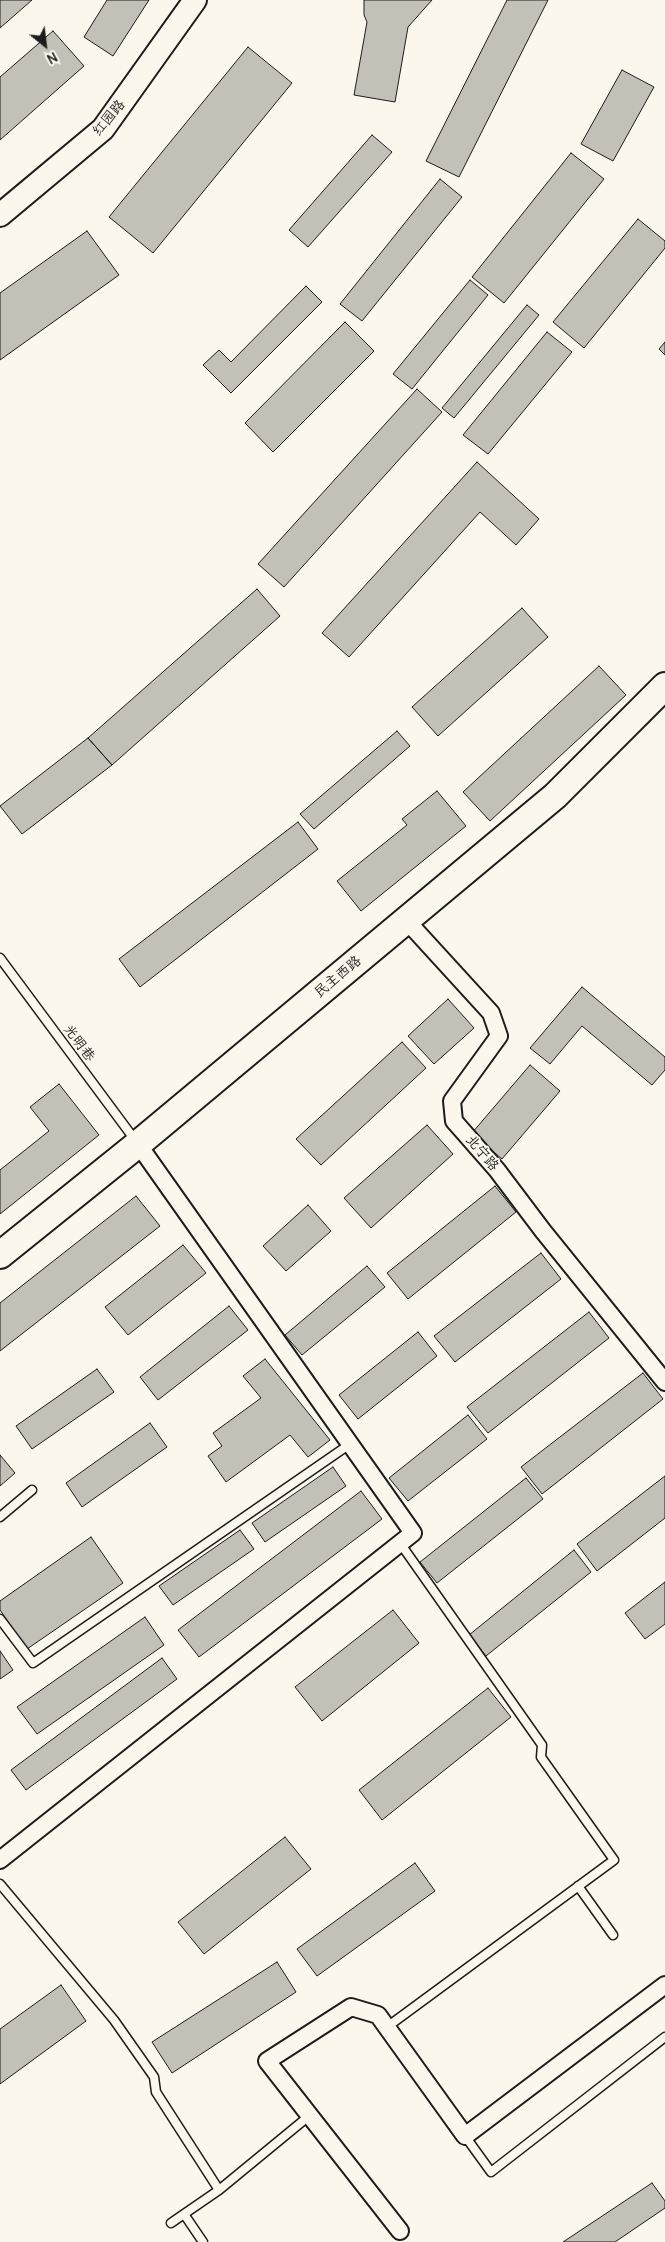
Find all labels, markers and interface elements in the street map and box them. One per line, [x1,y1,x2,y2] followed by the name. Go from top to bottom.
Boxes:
[20,20,70,70] north arrow
[44,48,61,68] text: N
[89,97,129,139] street label: 红园路
[311,953,365,1001] street label: 民主西路
[60,1021,98,1065] street label: 光明巷
[462,1132,502,1174] street label: 北宁路

